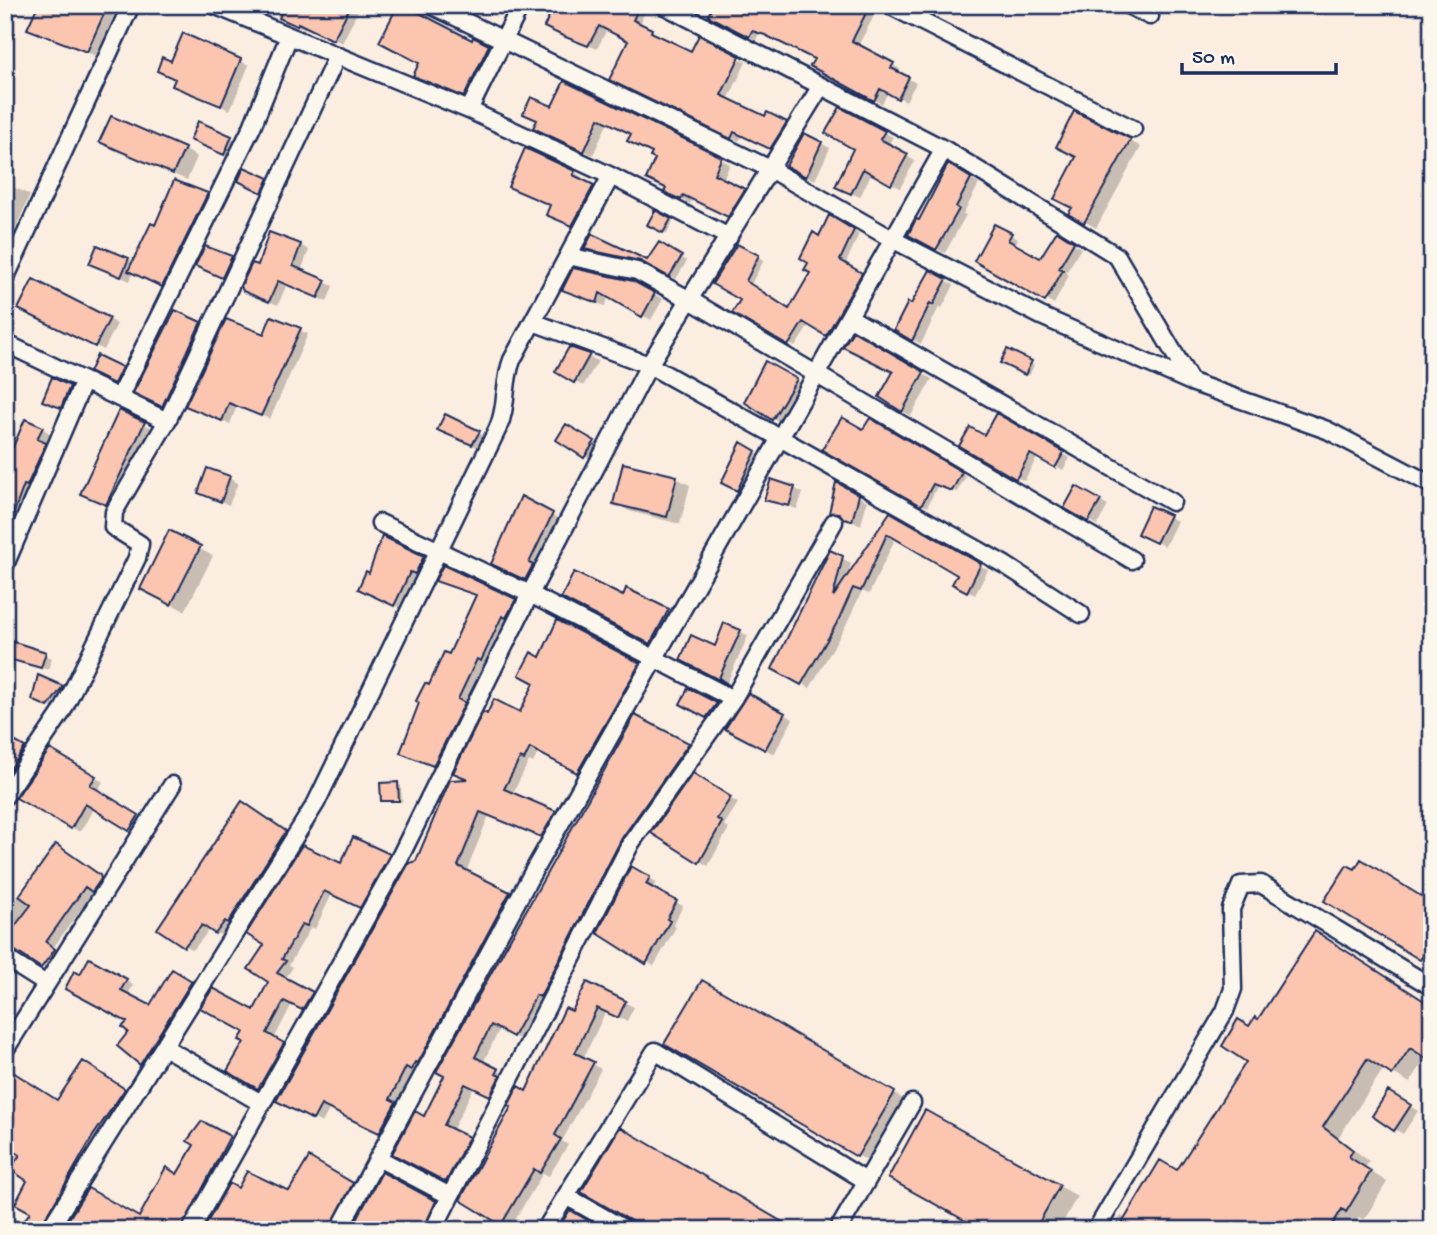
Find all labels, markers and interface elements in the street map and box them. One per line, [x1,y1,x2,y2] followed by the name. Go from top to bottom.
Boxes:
[1182,32,1336,76] scale bar
[1192,47,1235,72] text: 50 m

